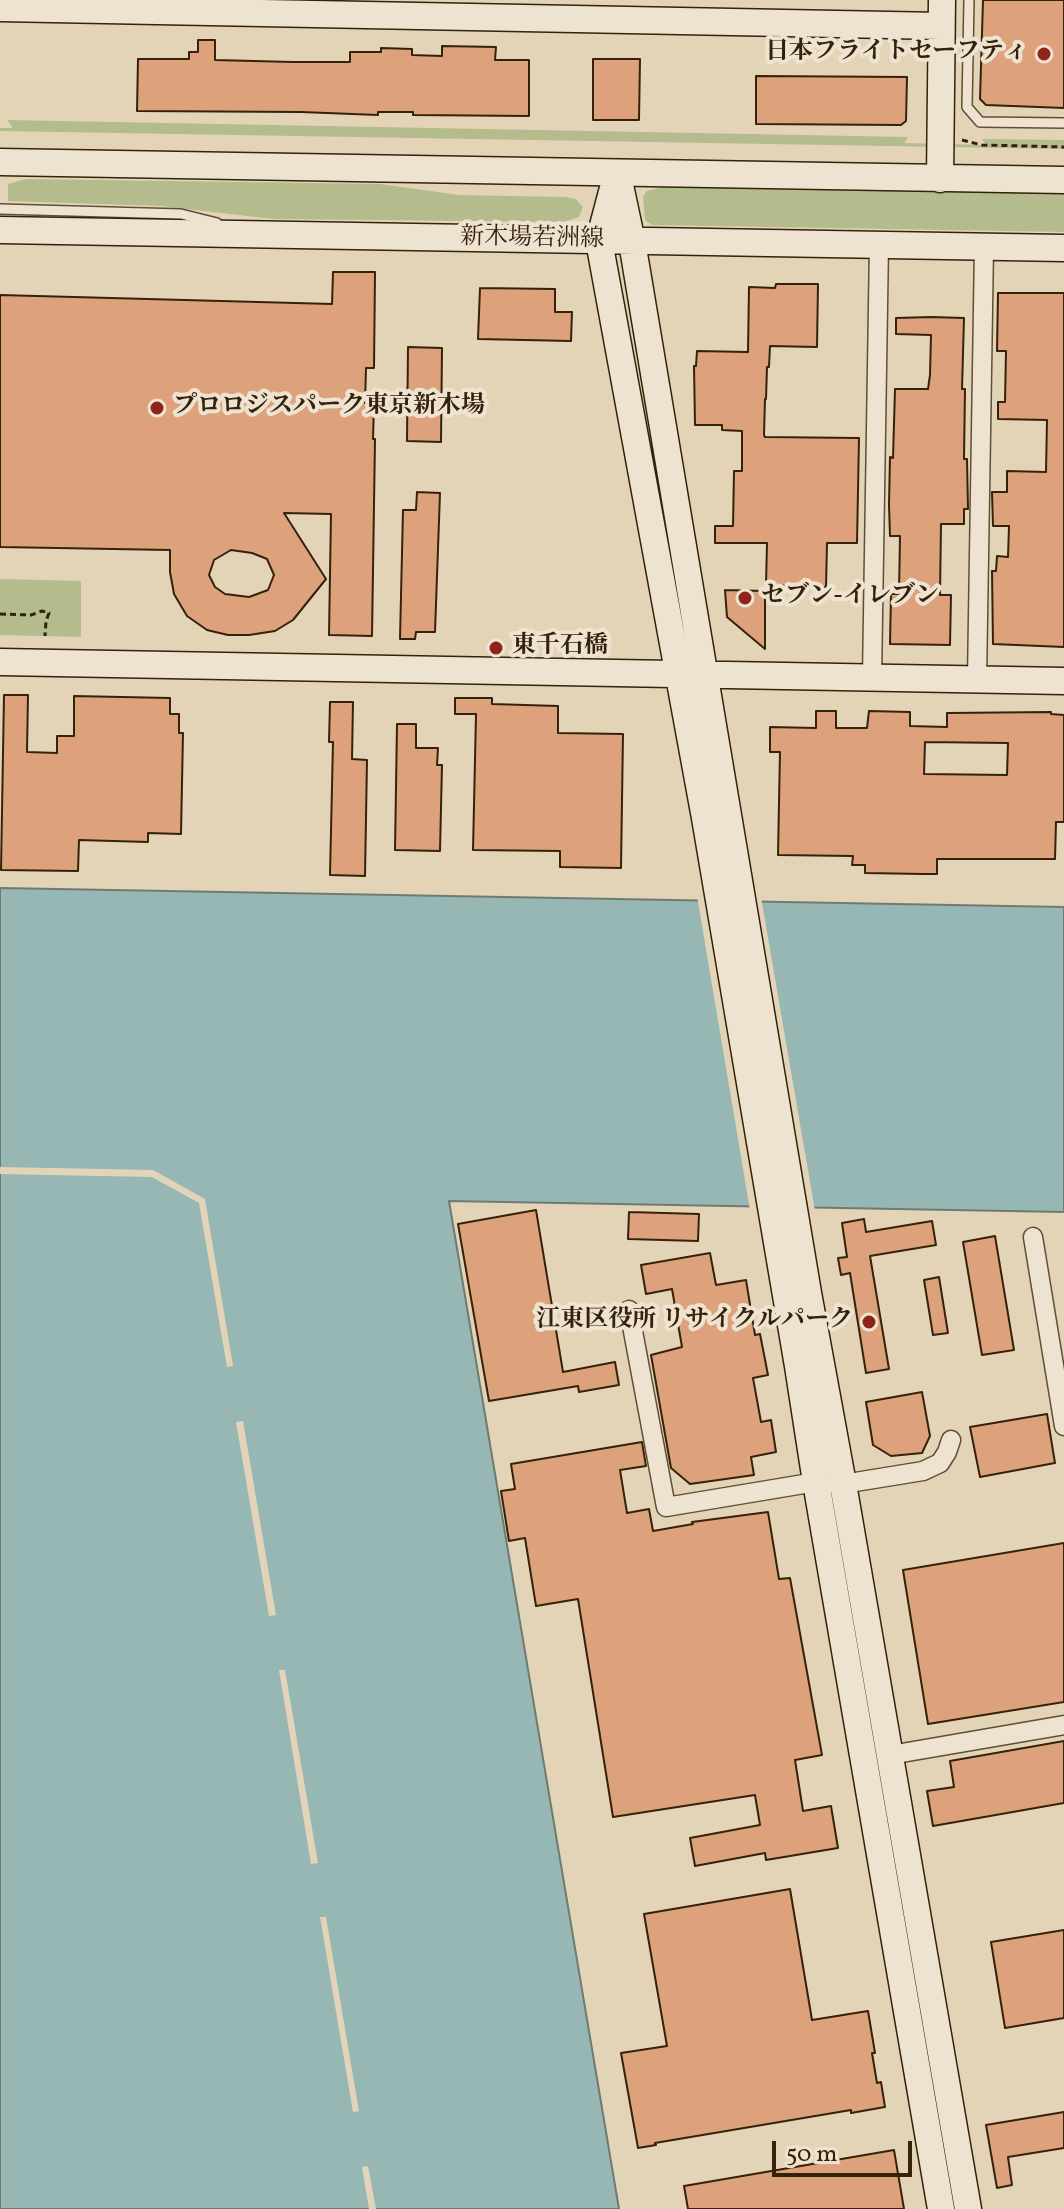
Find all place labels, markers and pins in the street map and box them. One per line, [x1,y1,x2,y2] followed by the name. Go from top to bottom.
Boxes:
[765,40,1028,68] place label: 日本フライトセーフティ
[1035,45,1053,63] marker: 日本フライトセーフティ
[173,394,485,422] place label: プロロジスパーク東京新木場
[148,399,166,417] marker: プロロジスパーク東京新木場
[761,584,939,612] place label: セブン-イレブン
[736,589,754,607] marker: セブン-イレブン
[512,634,608,662] place label: 東千石橋
[487,639,505,657] marker: 東千石橋
[536,1308,853,1336] place label: 江東区役所 リサイクルパーク
[860,1313,878,1331] marker: 江東区役所 リサイクルパーク

